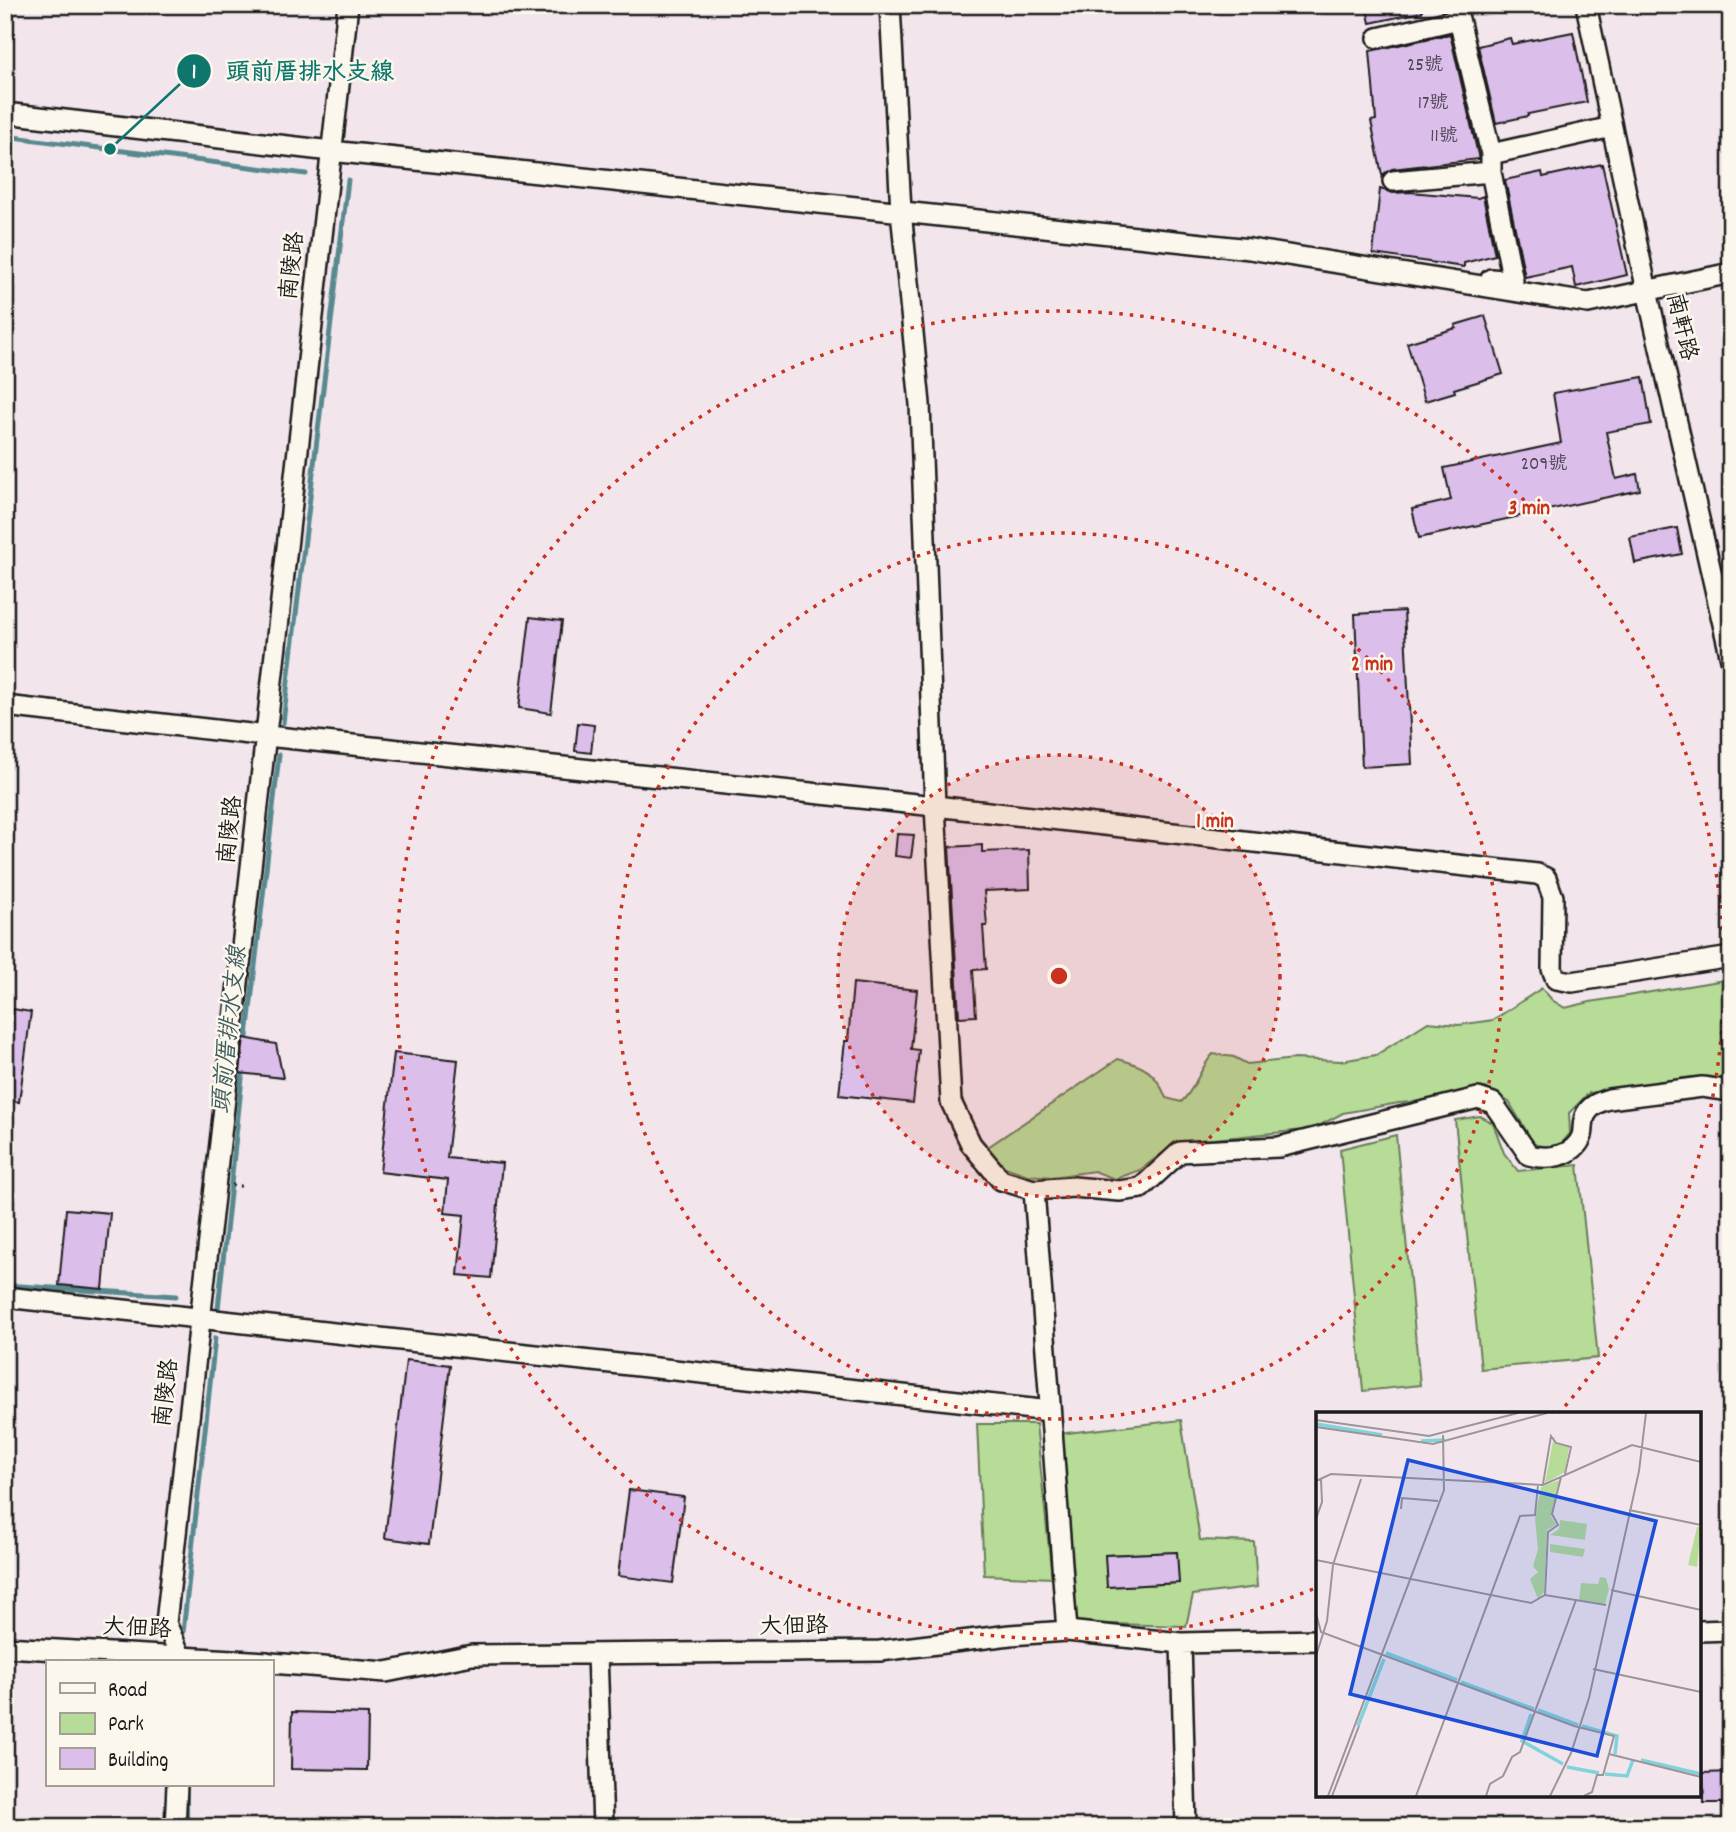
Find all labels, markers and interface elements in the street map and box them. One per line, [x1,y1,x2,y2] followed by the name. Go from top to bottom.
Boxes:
[177,49,408,94] callout: 頭前厝排水支線
[1407,53,1443,80] house number: 25號
[226,57,394,91] text: 頭前厝排水支線
[192,59,196,89] text: 1
[1418,91,1448,118] house number: 17號
[1430,124,1458,151] house number: 11號
[274,230,314,302] street label: 南陵路
[1656,290,1704,364] street label: 南軒路
[1521,452,1567,479] house number: 209號
[1508,495,1550,525] text: 3 min
[1351,651,1393,681] text: 2 min
[212,794,252,866] street label: 南陵路
[1196,808,1234,838] text: 1 min
[205,943,257,1115] water label: 頭前厝排水支線
[1047,964,1071,988] centre of rings
[147,1357,189,1429] street label: 南陵路
[1316,1412,1701,1797] inset map
[759,1611,829,1645] street label: 大佃路
[102,1612,172,1648] street label: 大佃路
[46,1660,273,1786] legend
[108,1677,147,1707] text: Road
[108,1711,144,1741] text: Park
[108,1747,168,1777] text: Building

